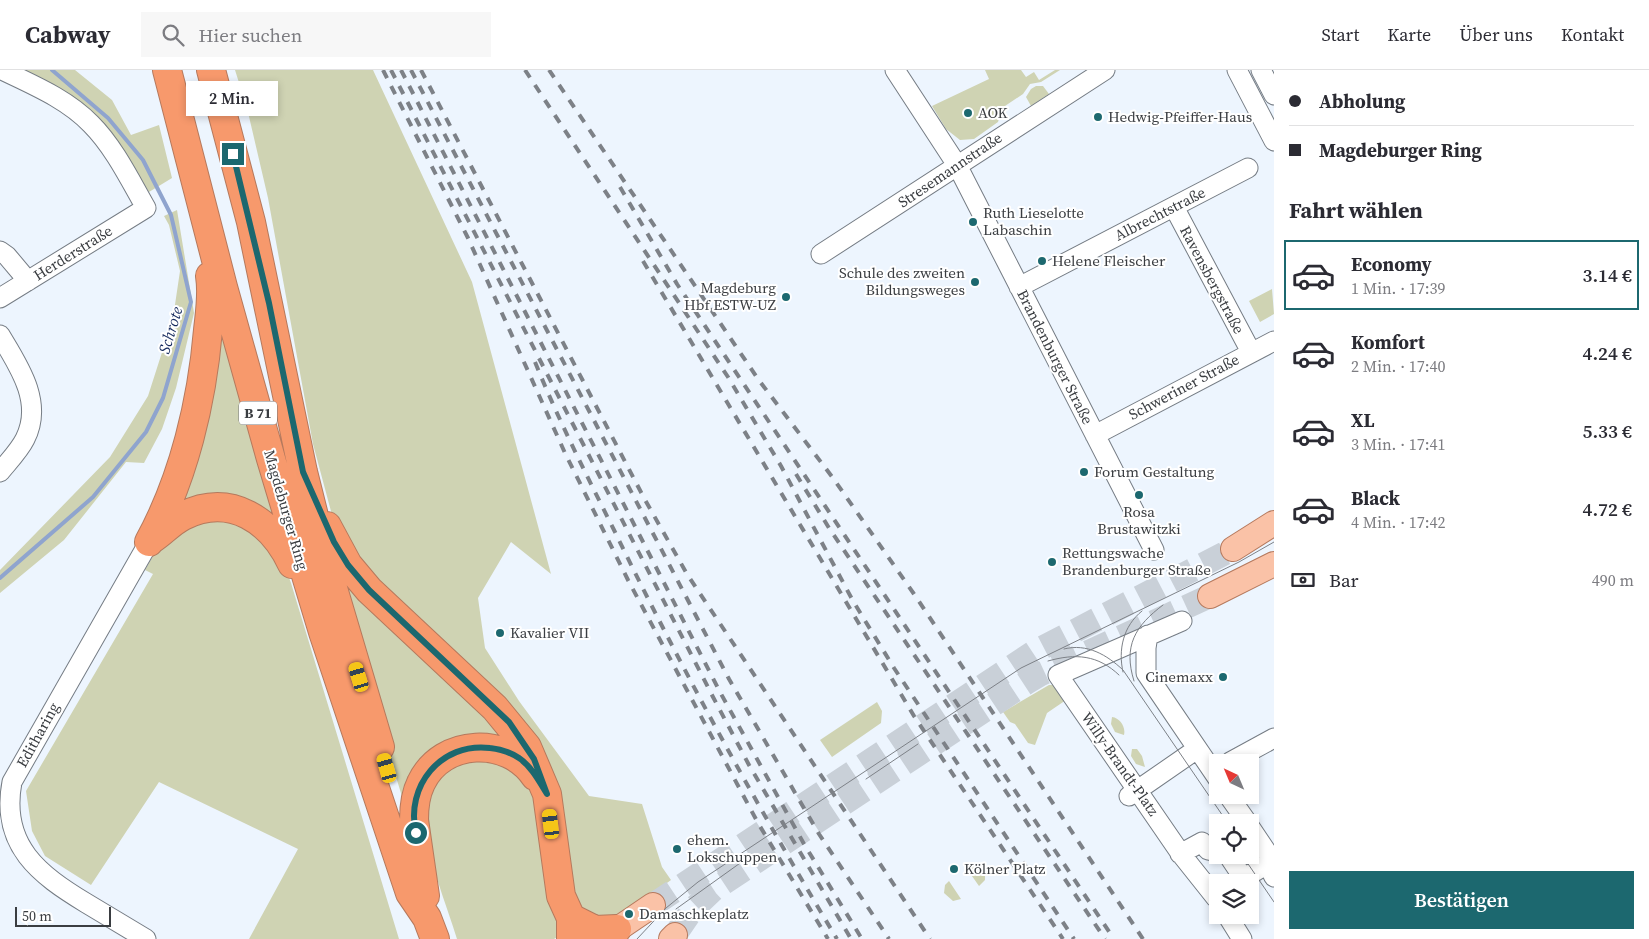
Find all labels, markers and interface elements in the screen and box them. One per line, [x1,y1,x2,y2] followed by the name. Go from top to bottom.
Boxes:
[141,12,491,57] search box
[25,18,111,51] text: Cabway
[159,21,187,49] icon: search
[199,22,302,48] text: Hier suchen
[1322,22,1359,47] text: Start
[1387,22,1431,47] text: Karte
[1459,22,1533,47] text: Über uns
[1561,22,1624,47] text: Kontakt
[187,82,279,116] callout: 2 Min.
[209,87,255,109] text: 2 Min.
[1319,88,1405,114] text: Abholung
[978,102,1008,123] place label: AOK
[1108,106,1252,127] place label: Hedwig-Pfeiffer-Haus
[962,107,974,119] marker: AOK
[1092,111,1104,123] marker: Hedwig-Pfeiffer-Haus
[894,127,1006,212] street label: Stresemannstraße
[1319,137,1482,163] text: Magdeburger Ring
[222,143,244,165] route end
[1111,181,1209,246] street label: Albrechtstraße
[1289,195,1423,225] text: Fahrt wählen
[983,202,1084,240] place label: Ruth Lieselotte Labaschin
[967,216,979,228] marker: Ruth Lieselotte Labaschin
[29,220,117,285] street label: Herderstraße
[1175,222,1250,338] street label: Ravensbergstraße
[1052,250,1166,271] place label: Helene Fleischer
[1351,251,1432,277] text: Economy
[1291,253,1336,298] icon: car
[1036,255,1048,267] marker: Helene Fleischer
[839,262,965,300] place label: Schule des zweiten Bildungsweges
[1583,262,1632,288] text: 3.14 €
[969,276,981,288] marker: Schule des zweiten Bildungsweges
[684,277,776,315] place label: Magdeburg Hbf ESTW-UZ
[1351,277,1445,299] text: 1 Min. · 17:39
[1012,286,1099,428] street label: Brandenburger Straße
[780,291,792,303] marker: Magdeburg Hbf ESTW-UZ
[152,303,188,356] water label: Schrote
[1351,329,1425,355] text: Komfort
[1291,331,1336,376] icon: car
[1583,340,1632,366] text: 4.24 €
[1125,348,1243,425] street label: Schweriner Straße
[1351,355,1445,377] text: 2 Min. · 17:40
[239,402,277,424] road number: B 71
[1351,407,1374,433] text: XL
[1291,409,1336,454] icon: car
[1583,418,1632,444] text: 5.33 €
[1351,433,1445,455] text: 3 Min. · 17:41
[259,447,314,573] street label: Magdeburger Ring
[1094,461,1214,482] place label: Forum Gestaltung
[1078,466,1090,478] marker: Forum Gestaltung
[1351,485,1400,511] text: Black
[1291,487,1336,532] icon: car
[1133,489,1145,501] marker: Rosa Brustawitzki
[1583,496,1632,522] text: 4.72 €
[1097,501,1181,539] place label: Rosa Brustawitzki
[1351,511,1445,533] text: 4 Min. · 17:42
[1062,542,1211,580] place label: Rettungswache Brandenburger Straße
[1046,556,1058,568] marker: Rettungswache Brandenburger Straße
[1289,566,1317,594] icon: cash
[1329,567,1359,593] text: Bar
[1592,569,1634,591] text: 490 m
[510,622,589,643] place label: Kavalier VII
[494,627,506,639] marker: Kavalier VII
[347,660,370,694] car
[1145,666,1213,687] place label: Cinemaxx
[1217,671,1229,683] marker: Cinemaxx
[11,698,64,771] street label: Editharing
[1077,708,1164,820] street label: Willy-Brandt-Platz
[375,752,398,784] car
[1209,754,1259,804] north arrow
[1209,754,1259,924] map controls
[541,808,560,840] car
[1209,814,1259,864] button: locate
[405,822,427,844] route start
[687,829,777,867] place label: ehem. Lokschuppen
[671,843,683,855] marker: ehem. Lokschuppen
[964,858,1046,879] place label: Kölner Platz
[948,863,960,875] marker: Kölner Platz
[1289,871,1634,929] button: Bestätigen
[1209,874,1259,924] button: layers
[639,903,749,924] place label: Damaschkeplatz
[15,904,111,927] scale bar
[22,906,52,926] text: 50 m
[623,908,635,920] marker: Damaschkeplatz

